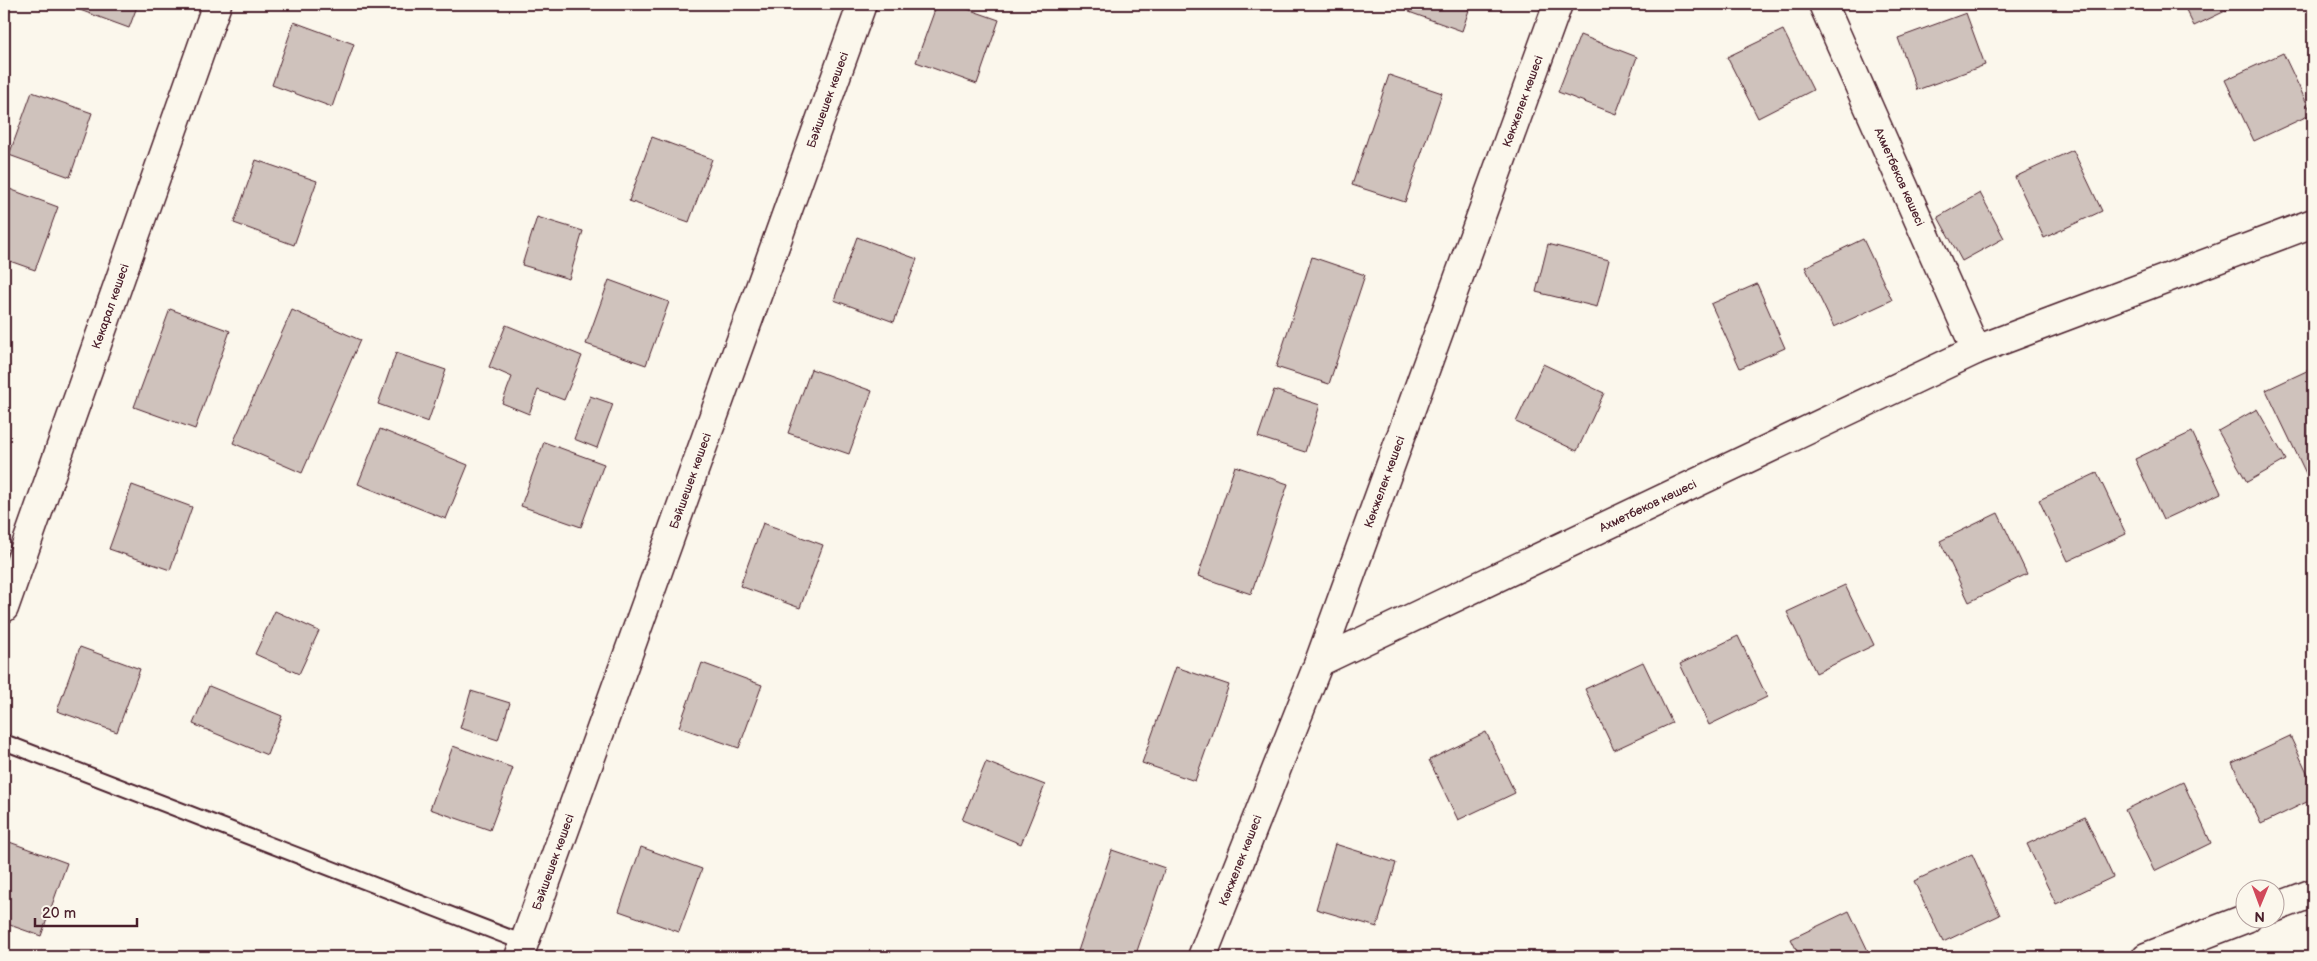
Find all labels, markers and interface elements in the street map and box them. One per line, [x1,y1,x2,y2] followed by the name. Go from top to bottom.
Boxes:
[804,50,852,150] street label: Бәйшешек көшесі
[1500,53,1547,149] street label: Көкжелек көшесі
[1870,125,1927,229] street label: Ахметбеков көшесі
[89,262,133,351] street label: Көкарал көшесі
[667,431,715,531] street label: Бәйшешек көшесі
[1361,434,1408,530] street label: Көкжелек көшесі
[1596,477,1699,536] street label: Ахметбеков көшесі
[529,812,578,912] street label: Бәйшешек көшесі
[1216,813,1266,908] street label: Көкжелек көшесі
[2234,878,2284,928] north arrow
[35,896,138,928] scale bar
[42,904,76,923] text: 20 m
[2254,908,2265,925] text: N

